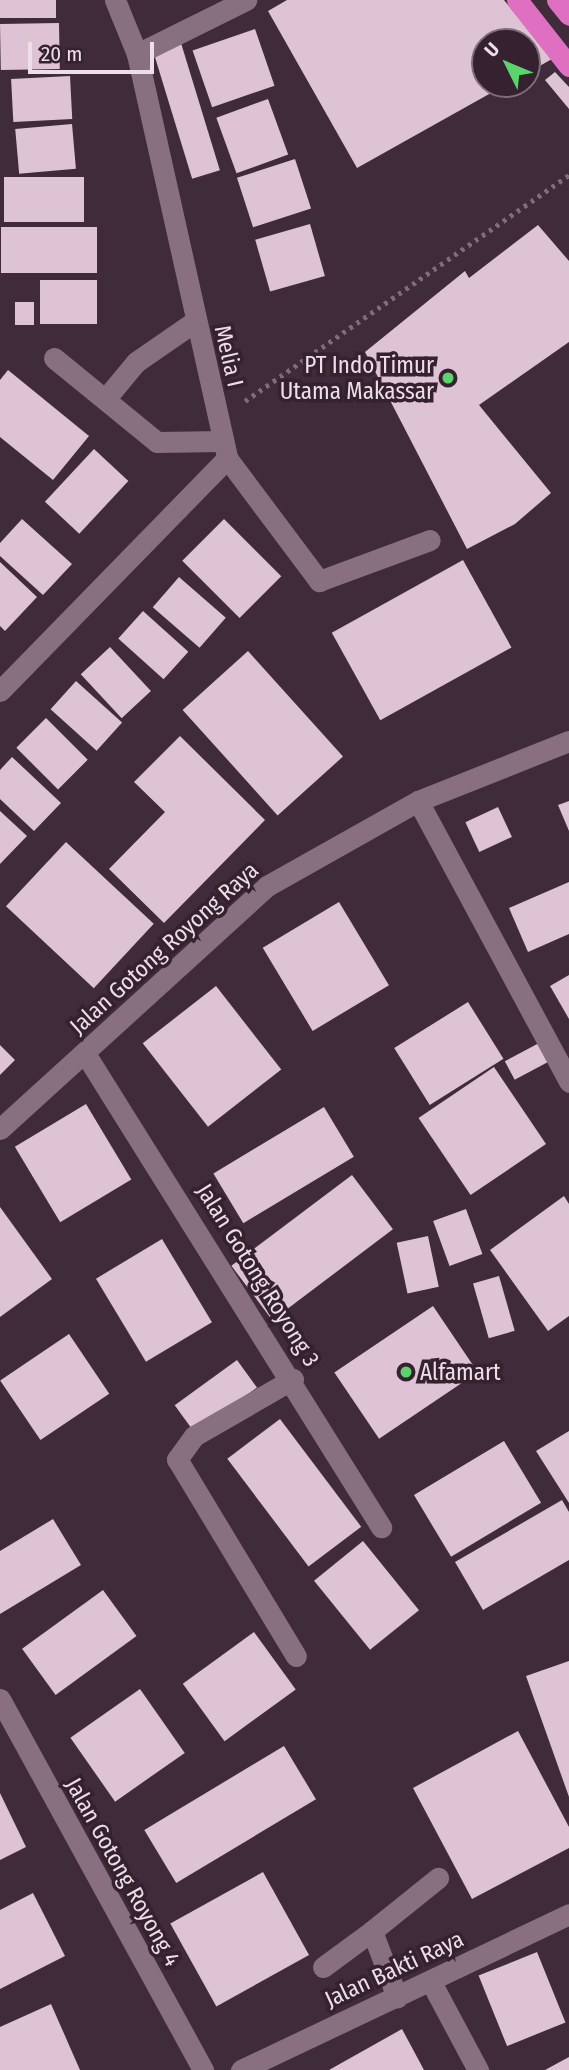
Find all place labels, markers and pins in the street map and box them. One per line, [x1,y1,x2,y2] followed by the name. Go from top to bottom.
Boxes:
[280,351,434,405] place label: PT Indo Timur Utama Makassar
[440,370,456,386] marker: PT Indo Timur Utama Makassar
[420,1358,500,1386] place label: Alfamart
[398,1364,414,1380] marker: Alfamart

